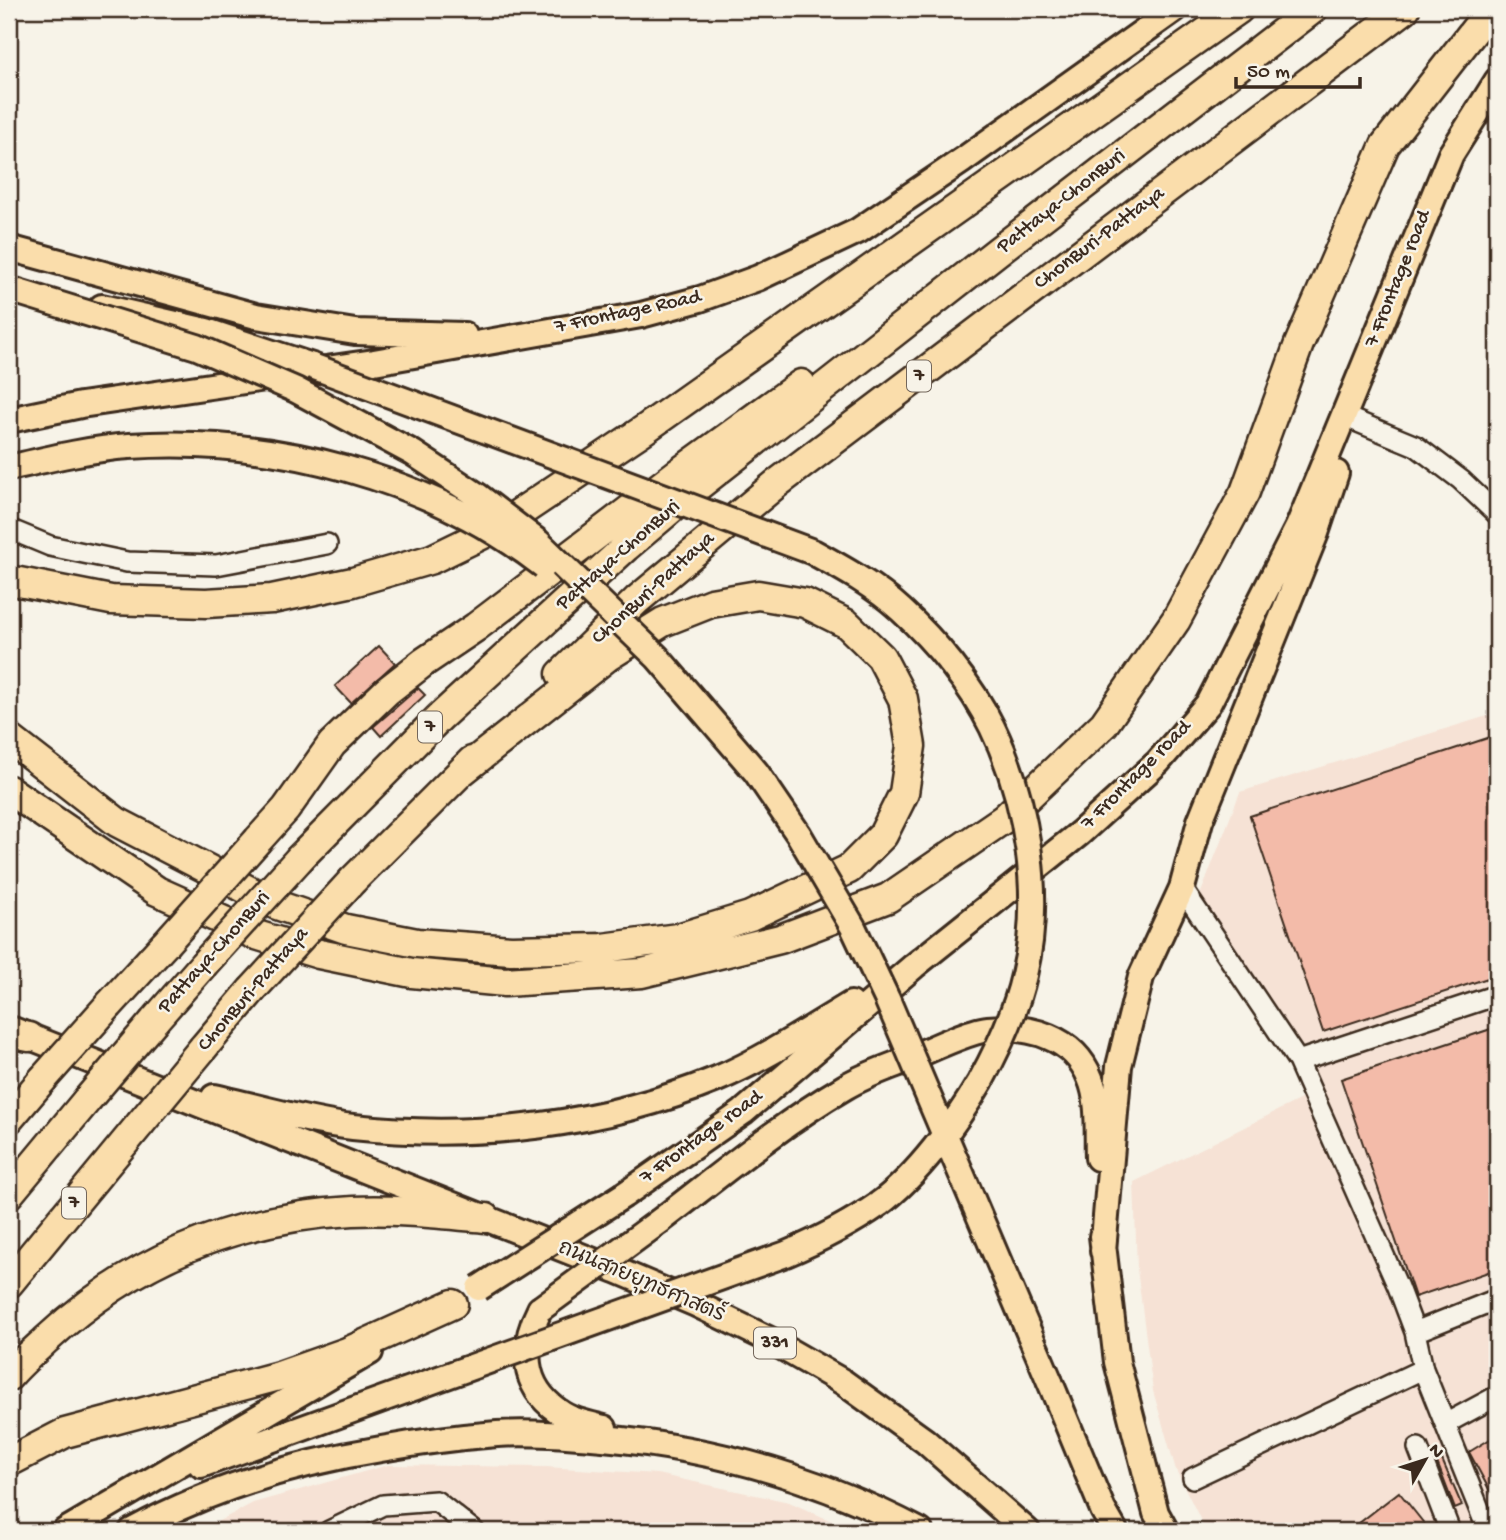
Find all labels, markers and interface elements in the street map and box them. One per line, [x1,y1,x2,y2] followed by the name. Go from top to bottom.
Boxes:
[1236,46,1361,90] scale bar
[1247,61,1290,86] text: 50 m
[992,144,1131,261] street label: Pattaya-ChonBuri
[1030,181,1171,296] street label: ChonBuri-Pattaya
[1360,205,1438,352] street label: 7 Frontage road
[552,285,705,341] street label: 7 Frontage Road
[907,360,931,392] road number: 7
[551,495,686,618] street label: Pattaya-ChonBuri
[587,526,722,651] street label: ChonBuri-Pattaya
[418,712,442,742] road number: 7
[1076,715,1198,837] street label: 7 Frontage road
[153,886,277,1020] street label: Pattaya-ChonBuri
[193,922,316,1057] street label: ChonBuri-Pattaya
[635,1084,769,1191] street label: 7 Frontage road
[62,1188,86,1218] road number: 7
[554,1233,730,1329] street label: ถนนสายยุทธศาสตร์
[754,1328,796,1358] road number: 331
[1390,1424,1460,1494] north arrow
[1423,1439,1448,1464] text: N

